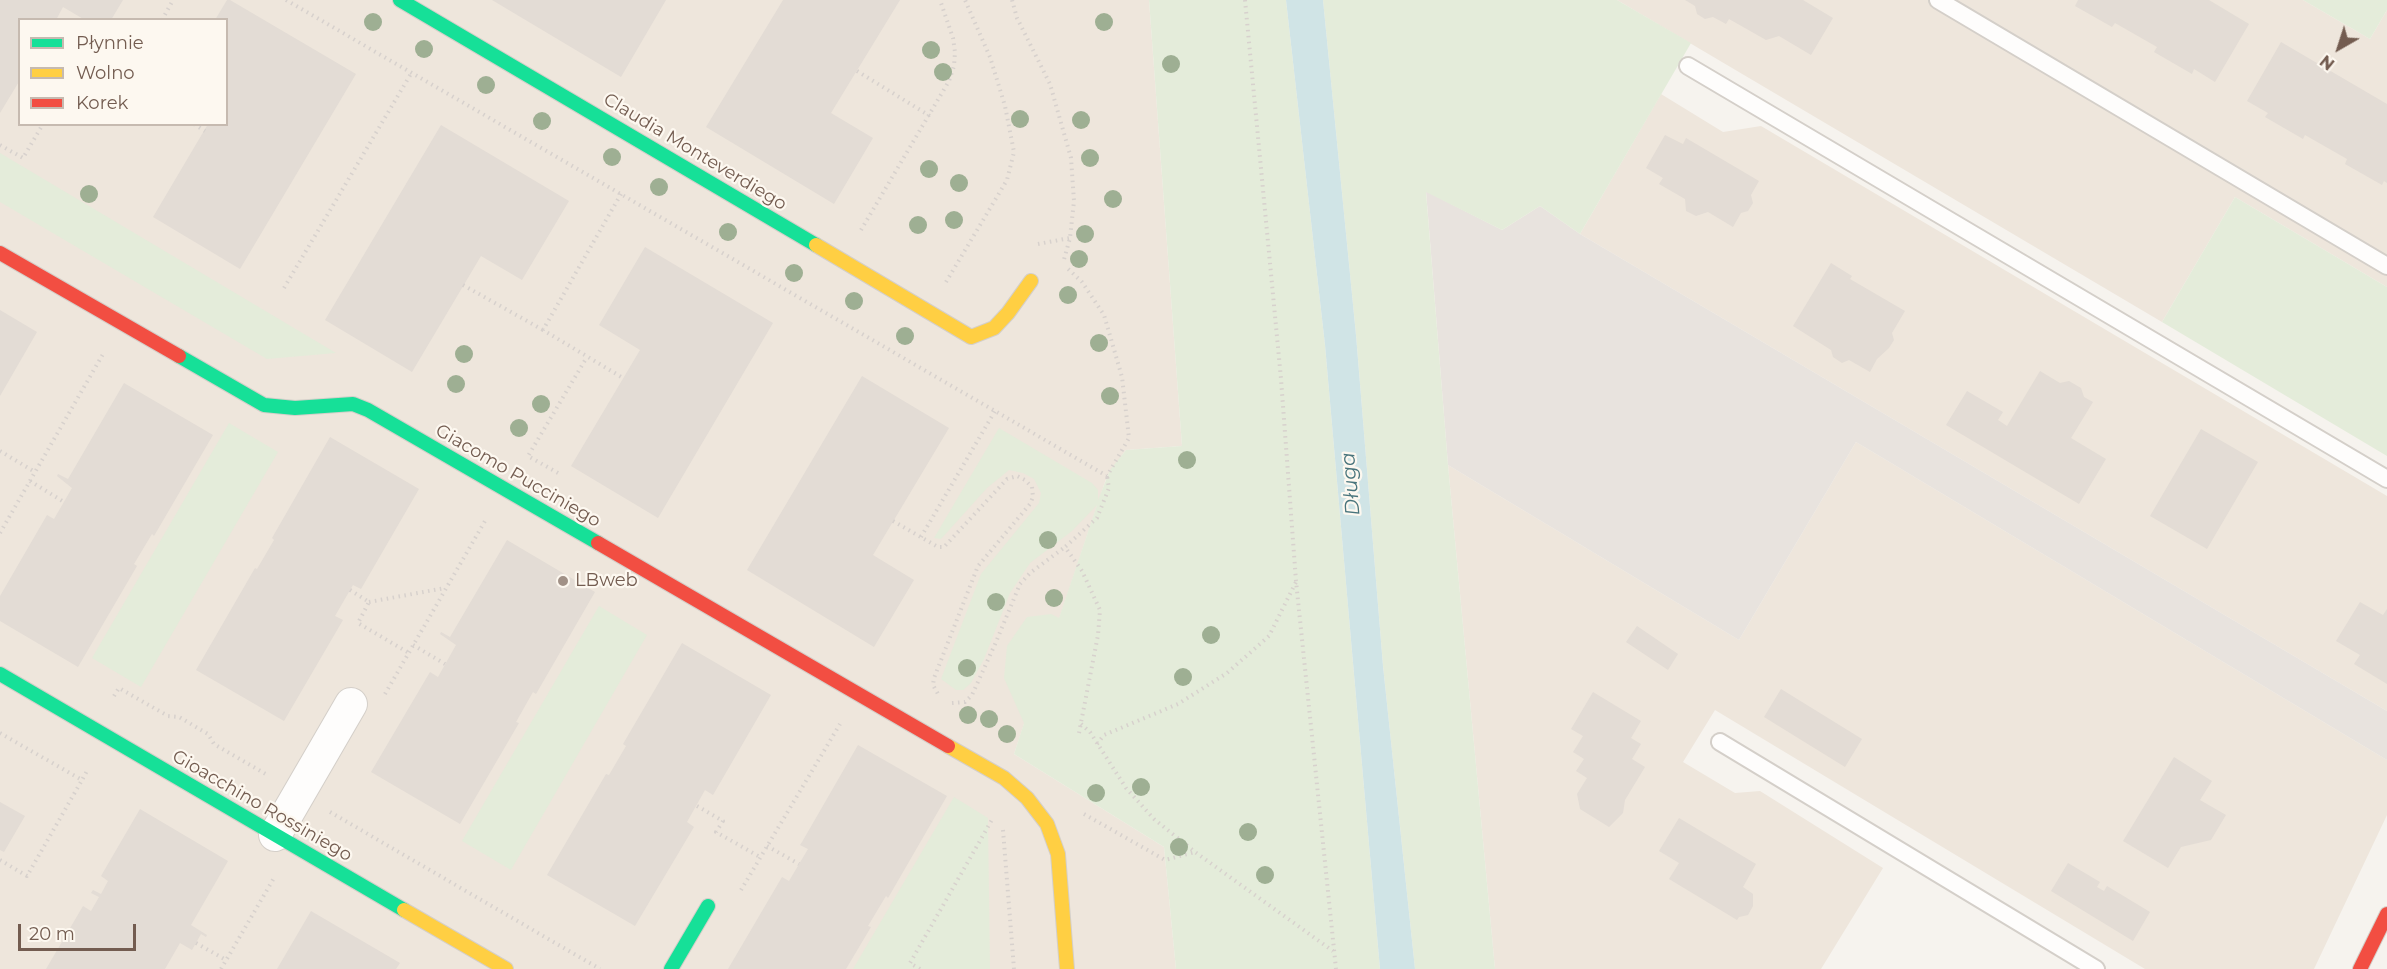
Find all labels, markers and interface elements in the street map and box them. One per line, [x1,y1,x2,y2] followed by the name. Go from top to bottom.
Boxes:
[18,18,228,126] legend
[2309,18,2369,78] north arrow
[76,32,144,54] text: Płynnie
[2316,51,2338,74] text: N
[76,62,135,84] text: Wolno
[599,89,791,215] street label: Claudia Monteverdiego
[76,92,128,114] text: Korek
[432,420,604,532] street label: Giacomo Pucciniego
[1336,451,1366,517] water label: Długa
[575,570,638,592] place label: LBweb
[556,574,570,588] marker: LBweb
[168,746,356,866] street label: Gioacchino Rossiniego
[21,912,140,950] scale bar
[29,923,75,945] text: 20 m

